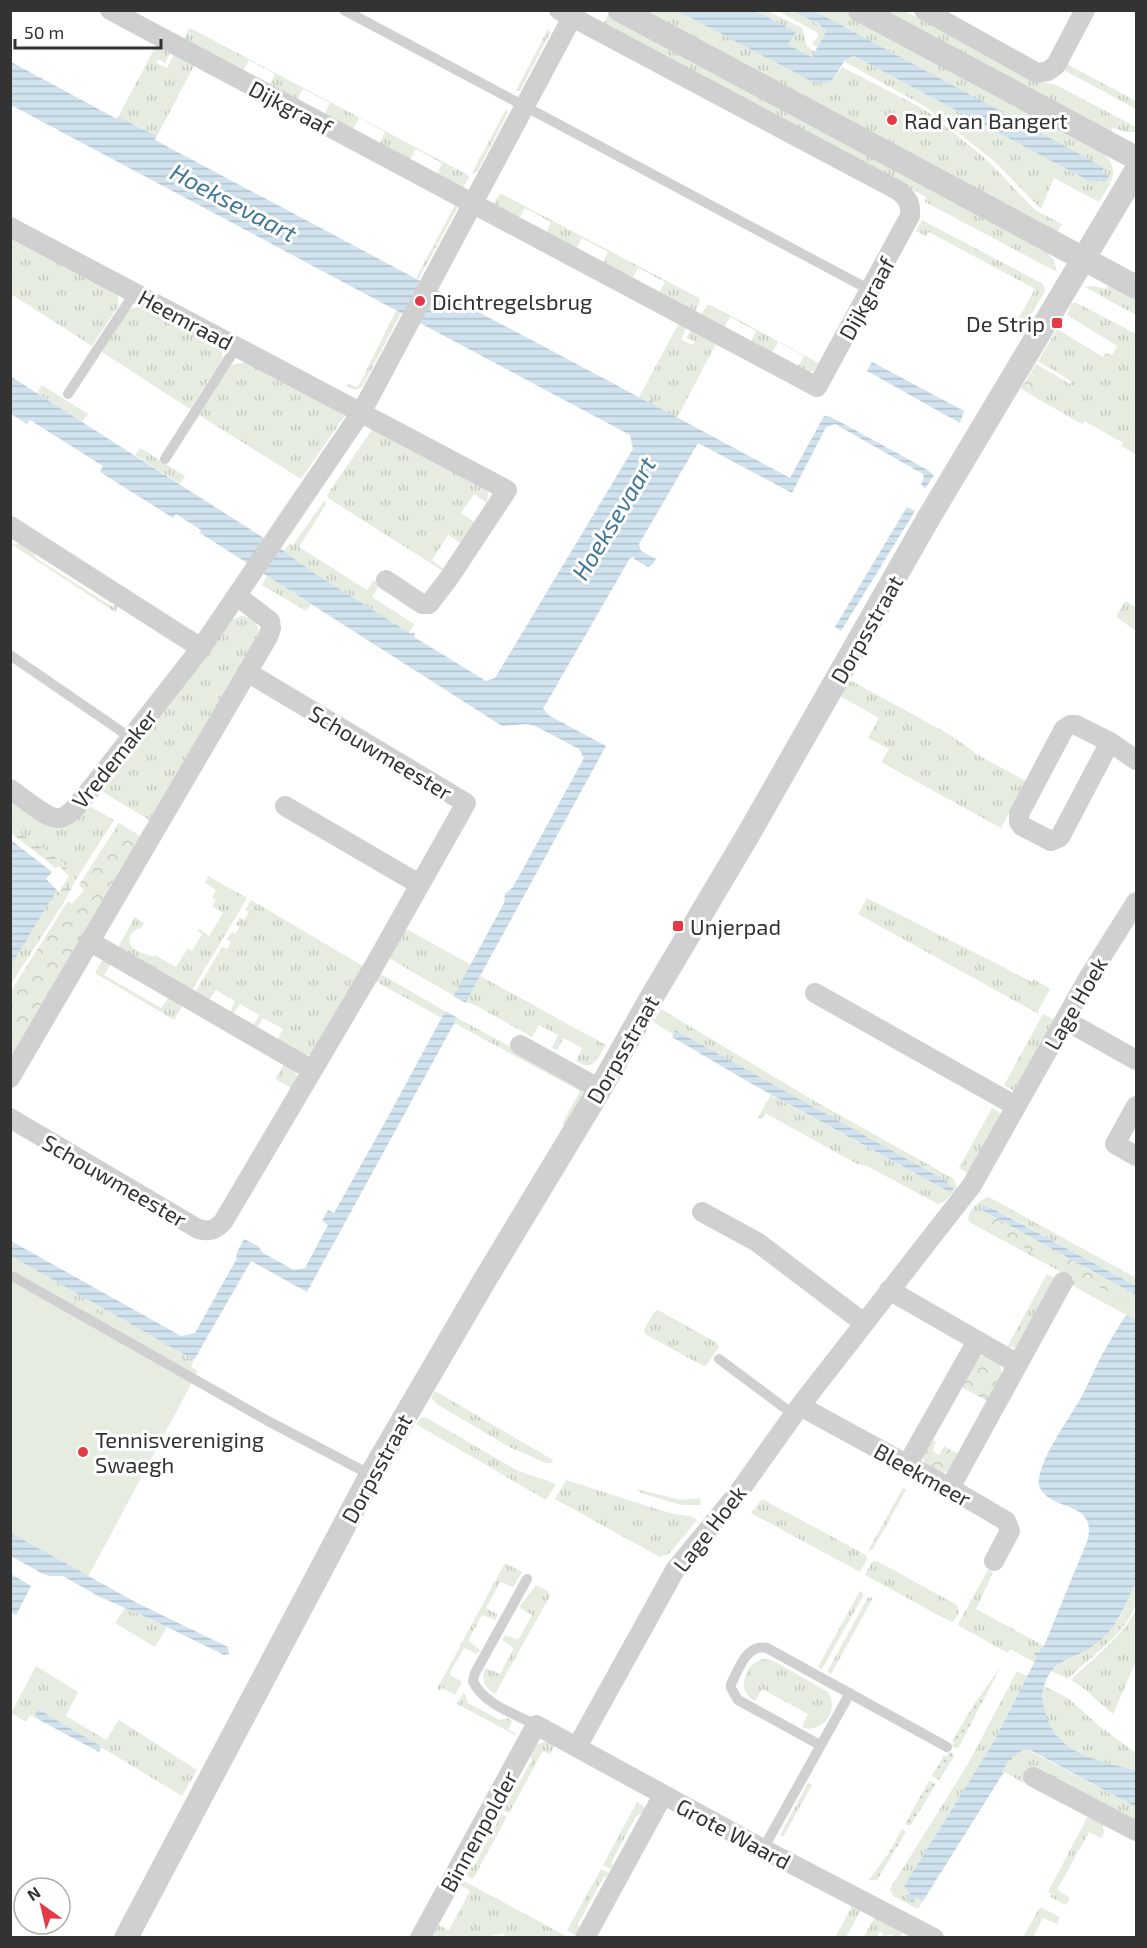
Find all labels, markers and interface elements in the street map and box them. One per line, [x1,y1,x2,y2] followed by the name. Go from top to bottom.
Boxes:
[15,12,160,50] scale bar
[24,21,64,43] text: 50 m
[245,74,338,141] street label: Dijkgraaf
[904,107,1068,133] place label: Rad van Bangert
[885,113,899,127] marker: Rad van Bangert
[166,157,303,248] water label: Hoeksevaart
[833,252,900,344] street label: Dijkgraaf
[134,283,238,355] street label: Heemraad
[432,288,592,314] place label: Dichtregelsbrug
[413,294,427,308] marker: Dichtregelsbrug
[966,310,1045,336] place label: De Strip
[1050,316,1064,330] marker: De Strip
[565,450,662,585] water label: Hoeksevaart
[825,570,907,688] street label: Dorpsstraat
[305,699,457,805] street label: Schouwmeester
[66,703,162,813] street label: Vredemaker
[690,913,781,940] place label: Unjerpad
[671,919,685,933] marker: Unjerpad
[1038,952,1112,1054] street label: Lage Hoek
[581,990,663,1108] street label: Dorpsstraat
[38,1128,192,1232] street label: Schouwmeester
[335,1409,417,1527] street label: Dorpsstraat
[95,1426,264,1477] place label: Tennisvereniging Swaegh
[870,1437,976,1511] street label: Bleekmeer
[76,1445,90,1459] marker: Tennisvereniging Swaegh
[667,1480,751,1576] street label: Lage Hoek
[434,1766,522,1896] street label: Binnenpolder
[672,1792,796,1874] street label: Grote Waard
[12,1876,72,1936] north arrow
[23,1882,43,1904] text: N

